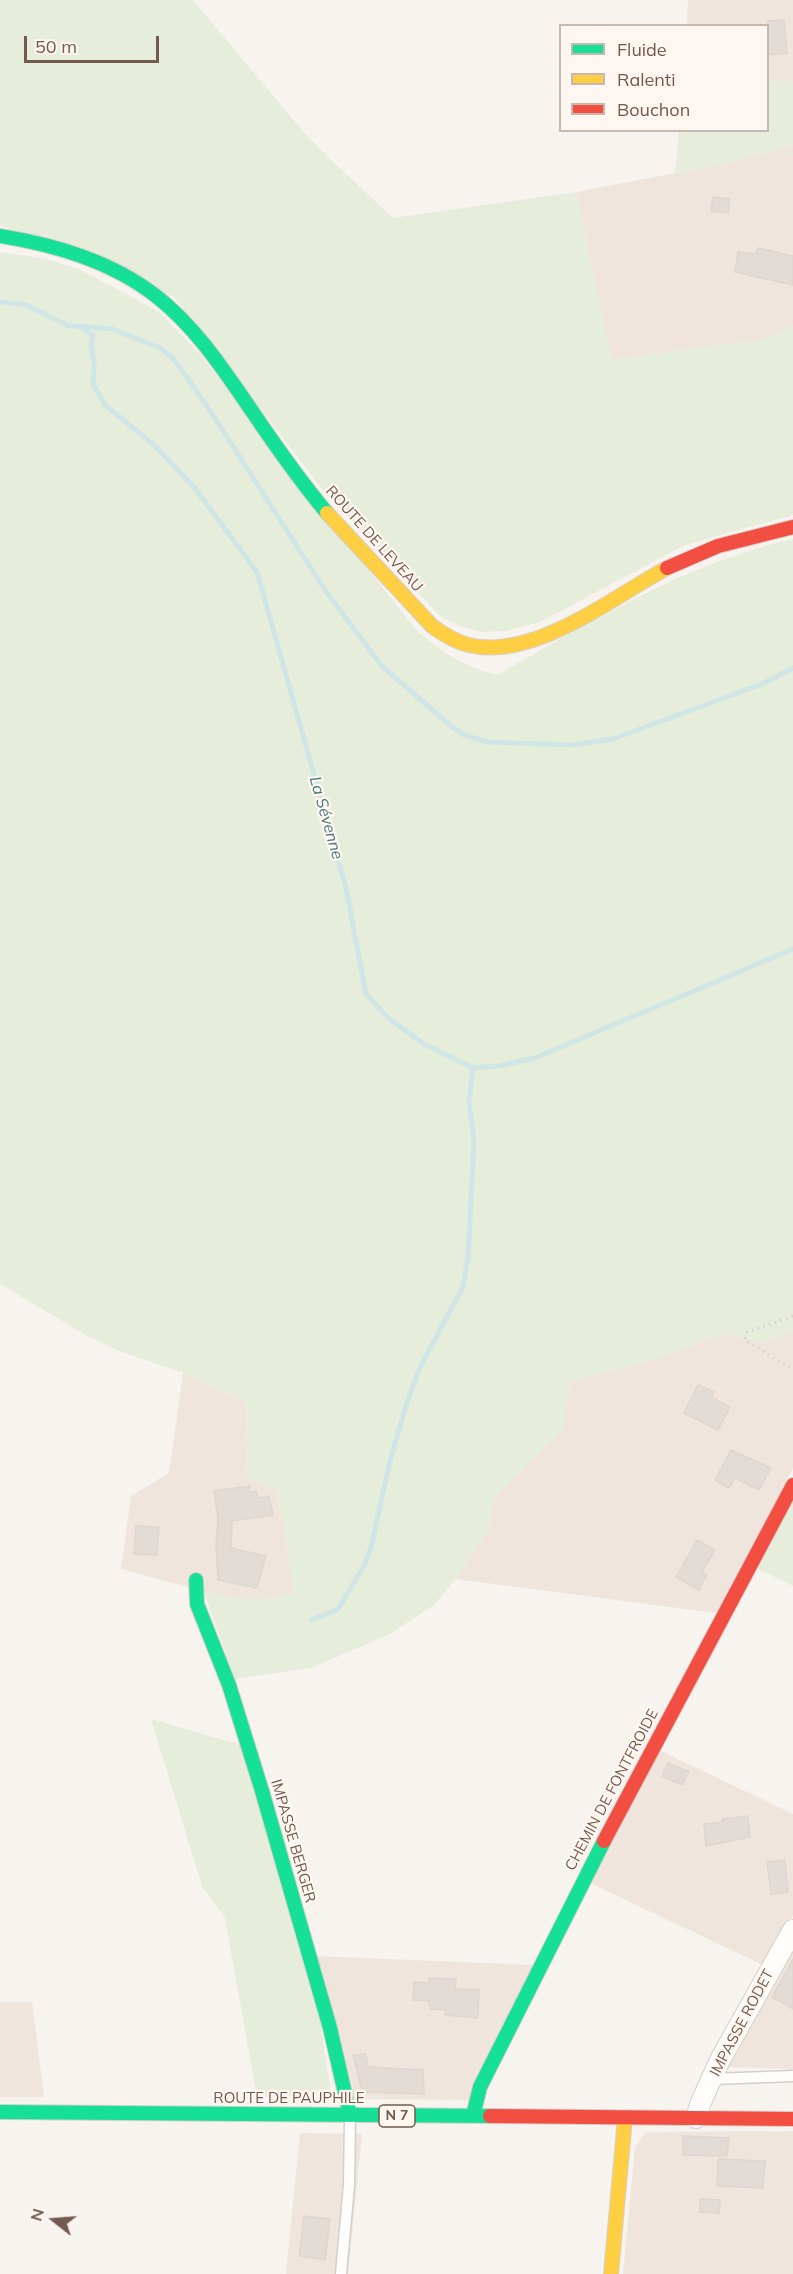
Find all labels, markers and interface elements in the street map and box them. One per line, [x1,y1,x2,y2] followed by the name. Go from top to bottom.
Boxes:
[27,24,162,62] scale bar
[559,24,769,132] legend
[35,35,77,58] text: 50 m
[617,38,667,61] text: Fluide
[617,68,675,91] text: Ralenti
[617,98,690,121] text: Bouchon
[322,482,426,596] street label: ROUTE DE LEVEAU
[305,774,347,862] water label: La Sévenne
[562,1706,662,1874] street label: CHEMIN DE FONTFROIDE
[267,1777,319,1905] street label: IMPASSE BERGER
[706,1966,778,2080] street label: IMPASSE RODET
[213,2089,365,2107] street label: ROUTE DE PAUPHILE
[379,2105,415,2127] road number: N 7
[24,2190,84,2250] north arrow
[25,2206,48,2223] text: N

